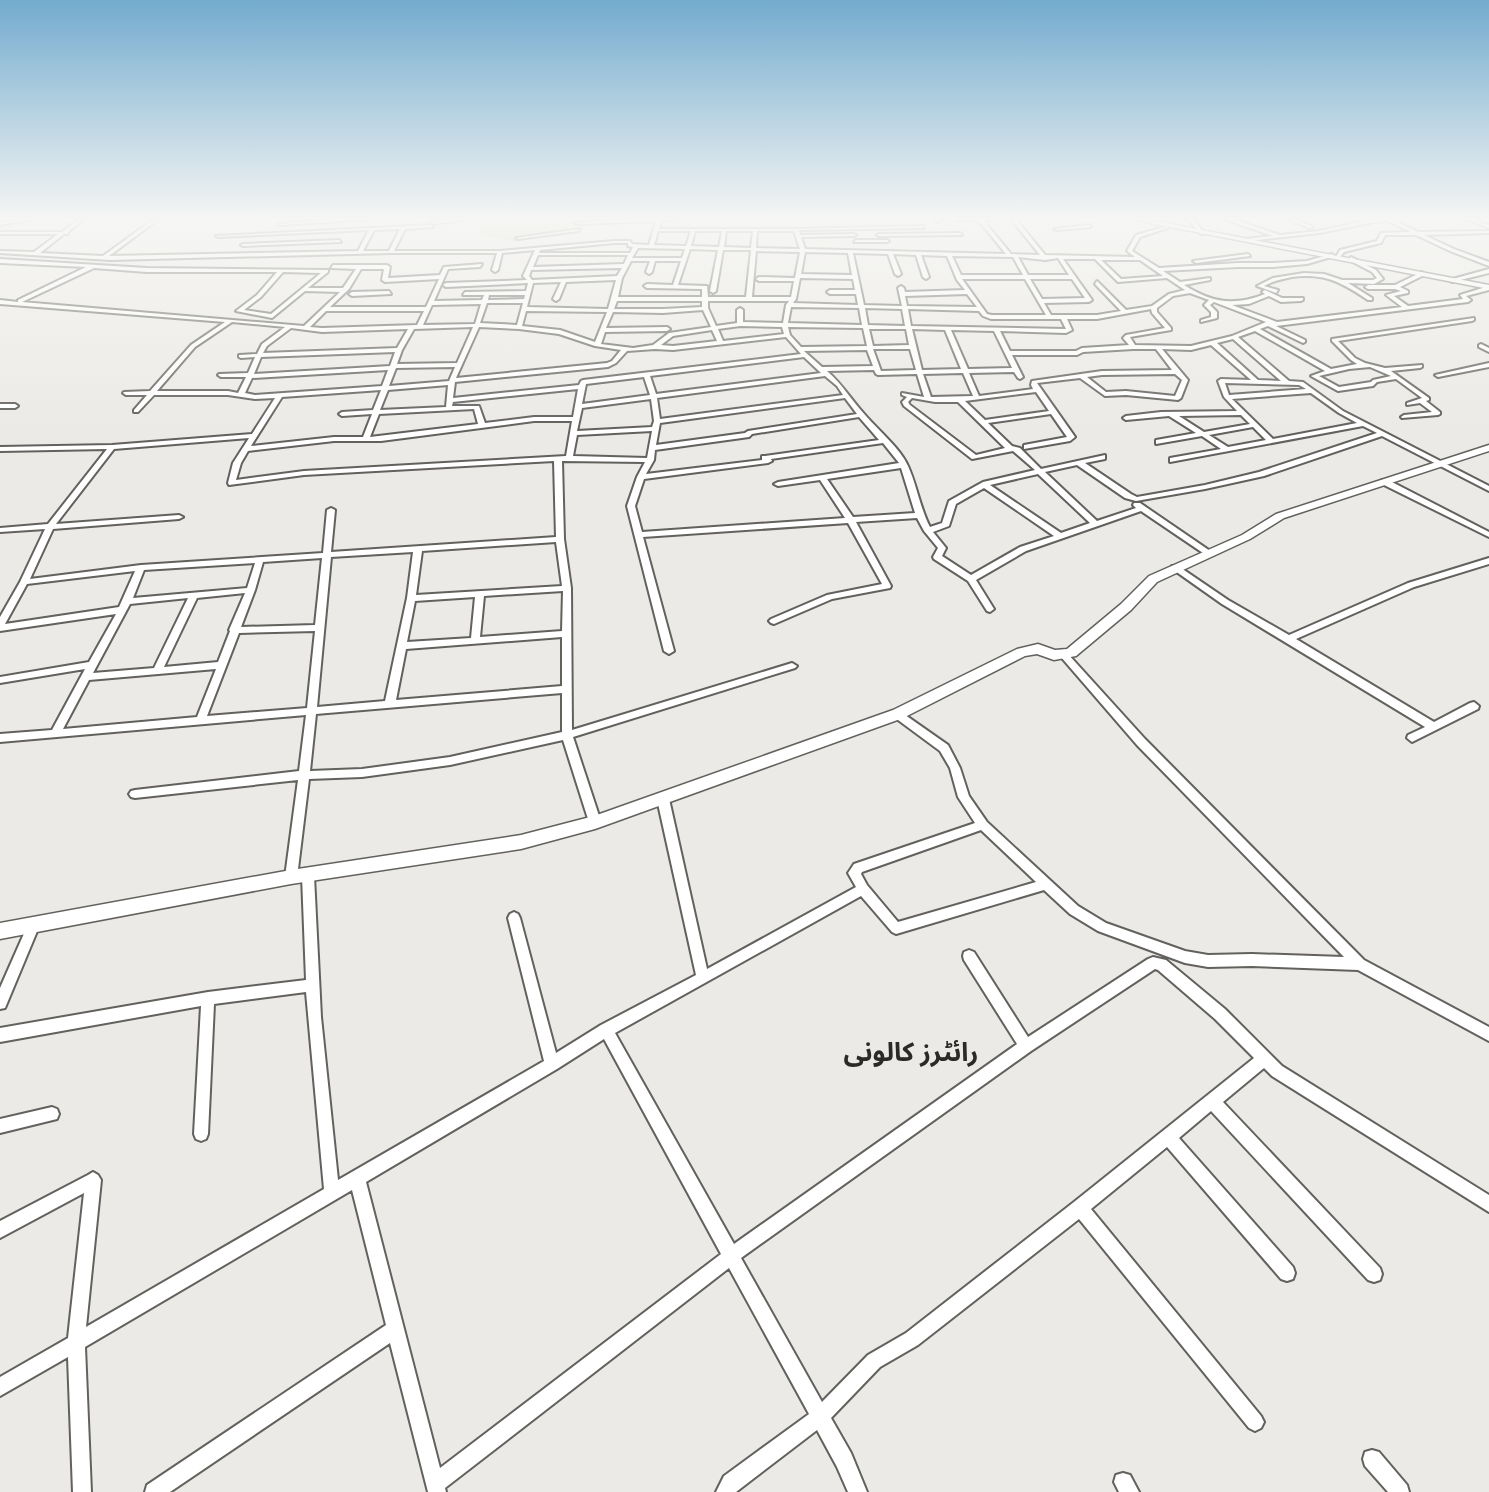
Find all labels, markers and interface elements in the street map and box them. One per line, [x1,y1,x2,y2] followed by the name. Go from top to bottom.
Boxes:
[844,1036,978,1067] district label: رائٹرز کالونی

